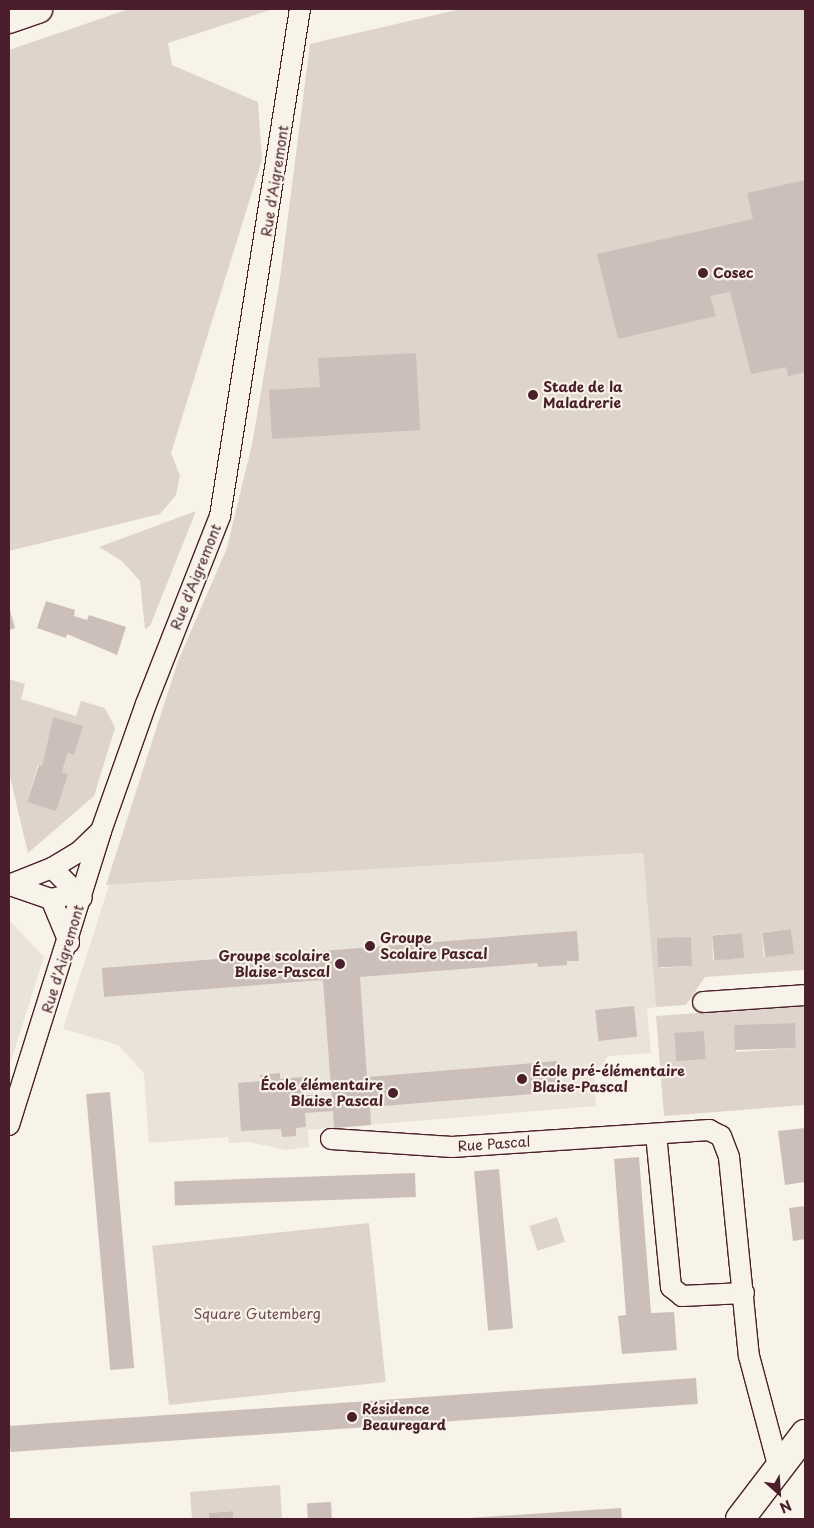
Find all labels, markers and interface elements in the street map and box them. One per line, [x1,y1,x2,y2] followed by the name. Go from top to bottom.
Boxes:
[258,124,292,238] street label: Rue d'Aigremont
[713,265,754,281] place label: Cosec
[697,267,709,279] marker: Cosec
[543,379,623,412] place label: Stade de la Maladrerie
[527,389,539,401] marker: Stade de la Maladrerie
[167,521,225,633] street label: Rue d'Aigremont
[38,902,88,1016] street label: Rue d'Aigremont
[380,930,488,962] place label: Groupe Scolaire Pascal
[364,940,376,952] marker: Groupe Scolaire Pascal
[219,948,330,980] place label: Groupe scolaire Blaise-Pascal
[334,958,346,970] marker: Groupe scolaire Blaise-Pascal
[532,1063,686,1096] place label: École pré-élémentaire Blaise-Pascal
[516,1073,528,1085] marker: École pré-élémentaire Blaise-Pascal
[259,1077,383,1110] place label: École élémentaire Blaise Pascal
[387,1087,399,1099] marker: École élémentaire Blaise Pascal
[457,1133,531,1155] street label: Rue Pascal
[194,1306,320,1322] park label: Square Gutemberg
[362,1401,446,1434] place label: Résidence Beauregard
[346,1411,358,1423] marker: Résidence Beauregard
[754,1468,804,1518] north arrow
[776,1495,795,1519] text: N

